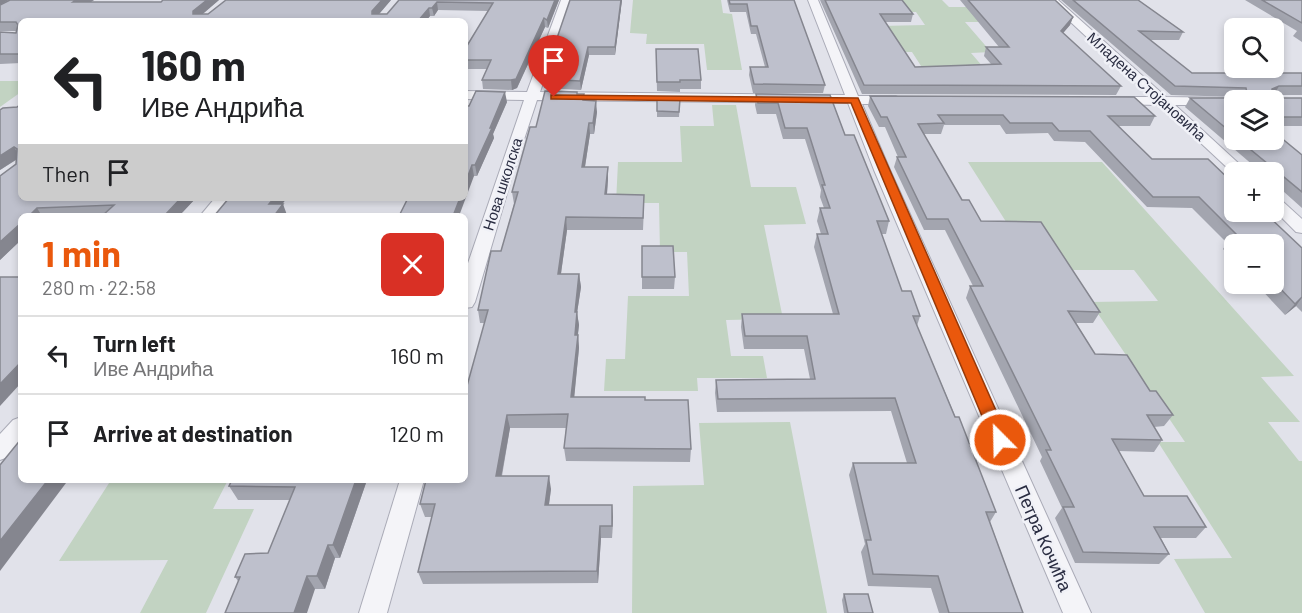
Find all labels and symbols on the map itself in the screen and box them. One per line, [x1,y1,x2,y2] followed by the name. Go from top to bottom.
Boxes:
[1084,28,1211,144] street label: Младена Стојановића
[528,35,579,97] pin
[479,135,526,233] street label: Нова школска
[968,408,1032,472] position arrow
[1011,482,1078,595] street label: Петра Кочића

